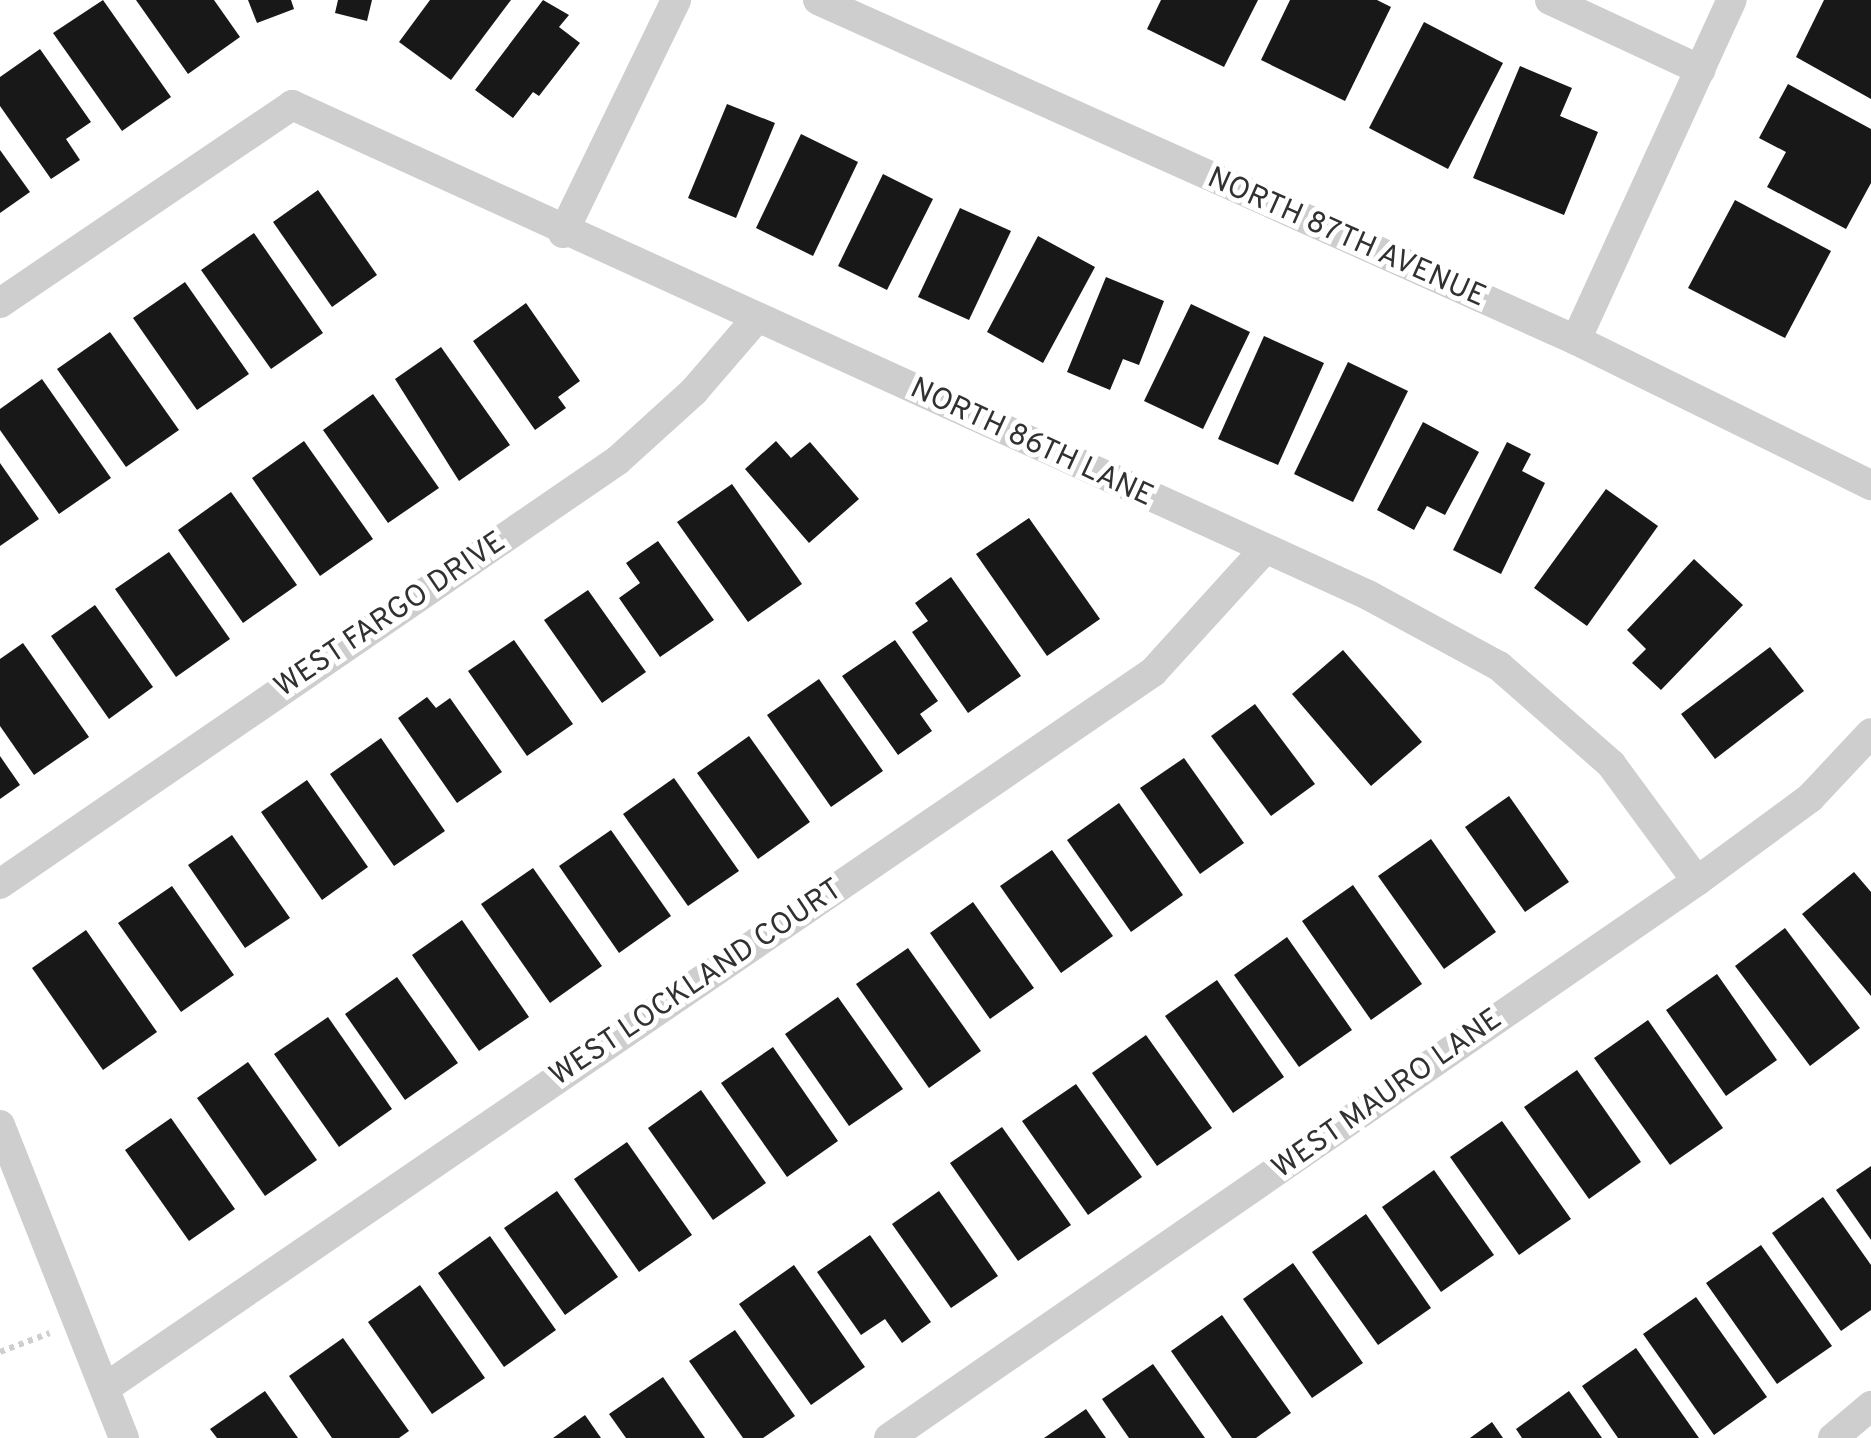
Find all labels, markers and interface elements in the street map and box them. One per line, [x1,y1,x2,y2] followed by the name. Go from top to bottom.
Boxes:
[1201,161,1491,317] street label: NORTH 87TH AVENUE
[904,372,1158,516] street label: NORTH 86TH LANE
[268,525,514,707] street label: WEST FARGO DRIVE
[543,872,851,1096] street label: WEST LOCKLAND COURT
[1266,1002,1510,1188] street label: WEST MAURO LANE

